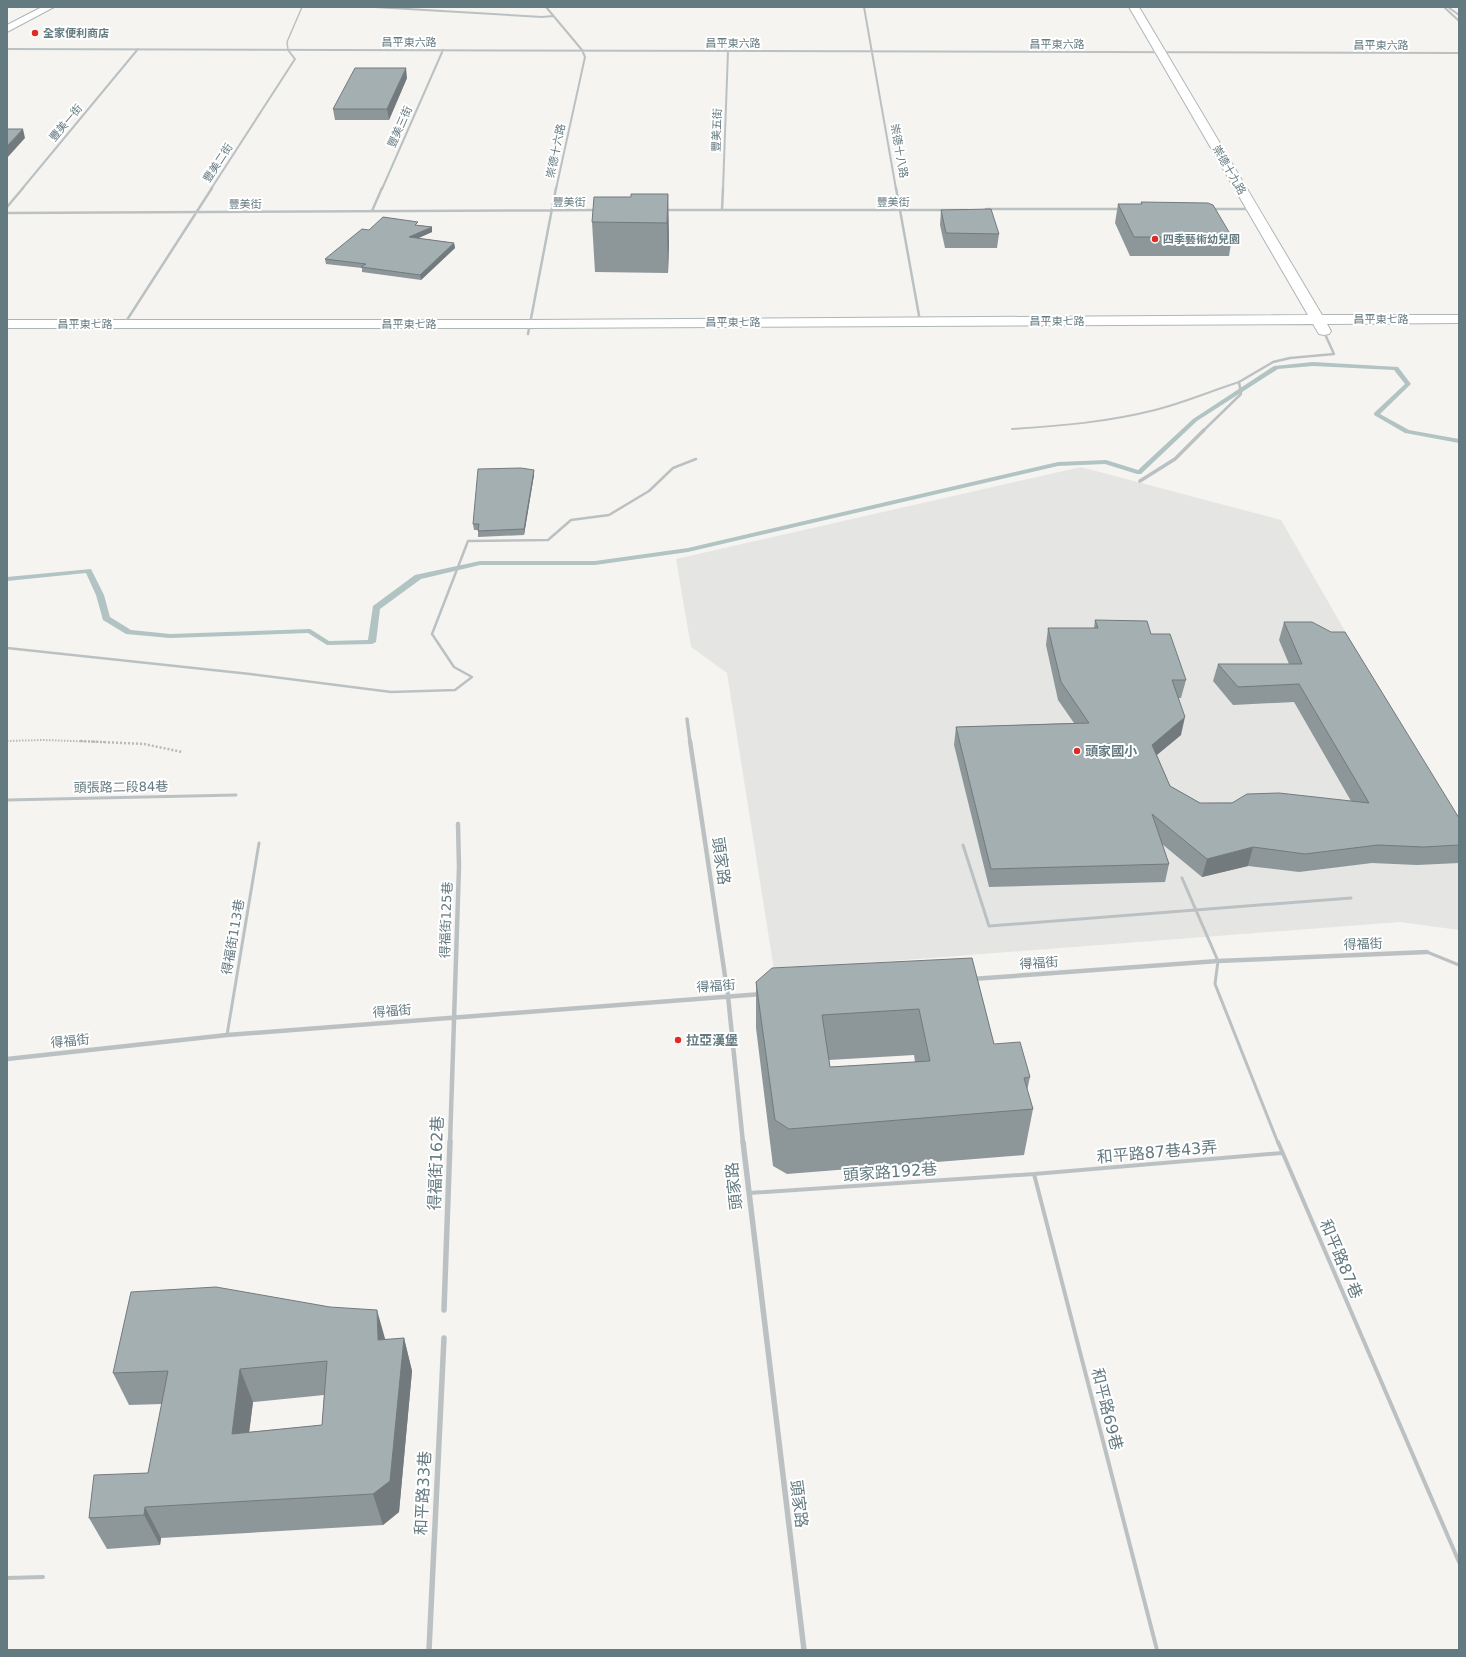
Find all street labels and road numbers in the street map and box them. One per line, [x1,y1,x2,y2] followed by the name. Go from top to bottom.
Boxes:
[382,36,437,49] street label: 昌平東六路
[706,37,761,50] street label: 昌平東六路
[1030,38,1085,51] street label: 昌平東六路
[1354,39,1409,52] street label: 昌平東六路
[47,102,85,144] street label: 豐美一街
[385,104,415,150] street label: 豐美三街
[710,108,724,152] street label: 豐美五街
[544,123,568,179] street label: 崇德十六路
[888,123,910,179] street label: 崇德十八路
[201,141,235,185] street label: 豐美二街
[1210,143,1248,197] street label: 崇德十九路
[553,196,586,209] street label: 豐美街
[877,196,910,209] street label: 豐美街
[229,198,262,211] street label: 豐美街
[1354,313,1409,326] street label: 昌平東七路
[1030,315,1085,328] street label: 昌平東七路
[706,316,761,329] street label: 昌平東七路
[58,318,113,331] street label: 昌平東七路
[382,318,437,331] street label: 昌平東七路
[74,779,168,795] street label: 頭張路二段84巷
[708,836,734,886] street label: 頭家路
[437,881,455,959] street label: 得福街125巷
[219,898,247,976] street label: 得福街113巷
[1343,936,1383,952] street label: 得福街
[1019,954,1059,972] street label: 得福街
[696,977,736,995] street label: 得福街
[372,1002,412,1020] street label: 得福街
[50,1032,90,1050] street label: 得福街
[425,1115,447,1211] street label: 得福街162巷
[1096,1137,1218,1167] street label: 和平路87巷43弄
[842,1159,938,1185] street label: 頭家路192巷
[722,1161,746,1211] street label: 頭家路
[1316,1216,1366,1302] street label: 和平路87巷
[1088,1366,1126,1452] street label: 和平路69巷
[411,1450,435,1536] street label: 和平路33巷
[787,1479,811,1529] street label: 頭家路

